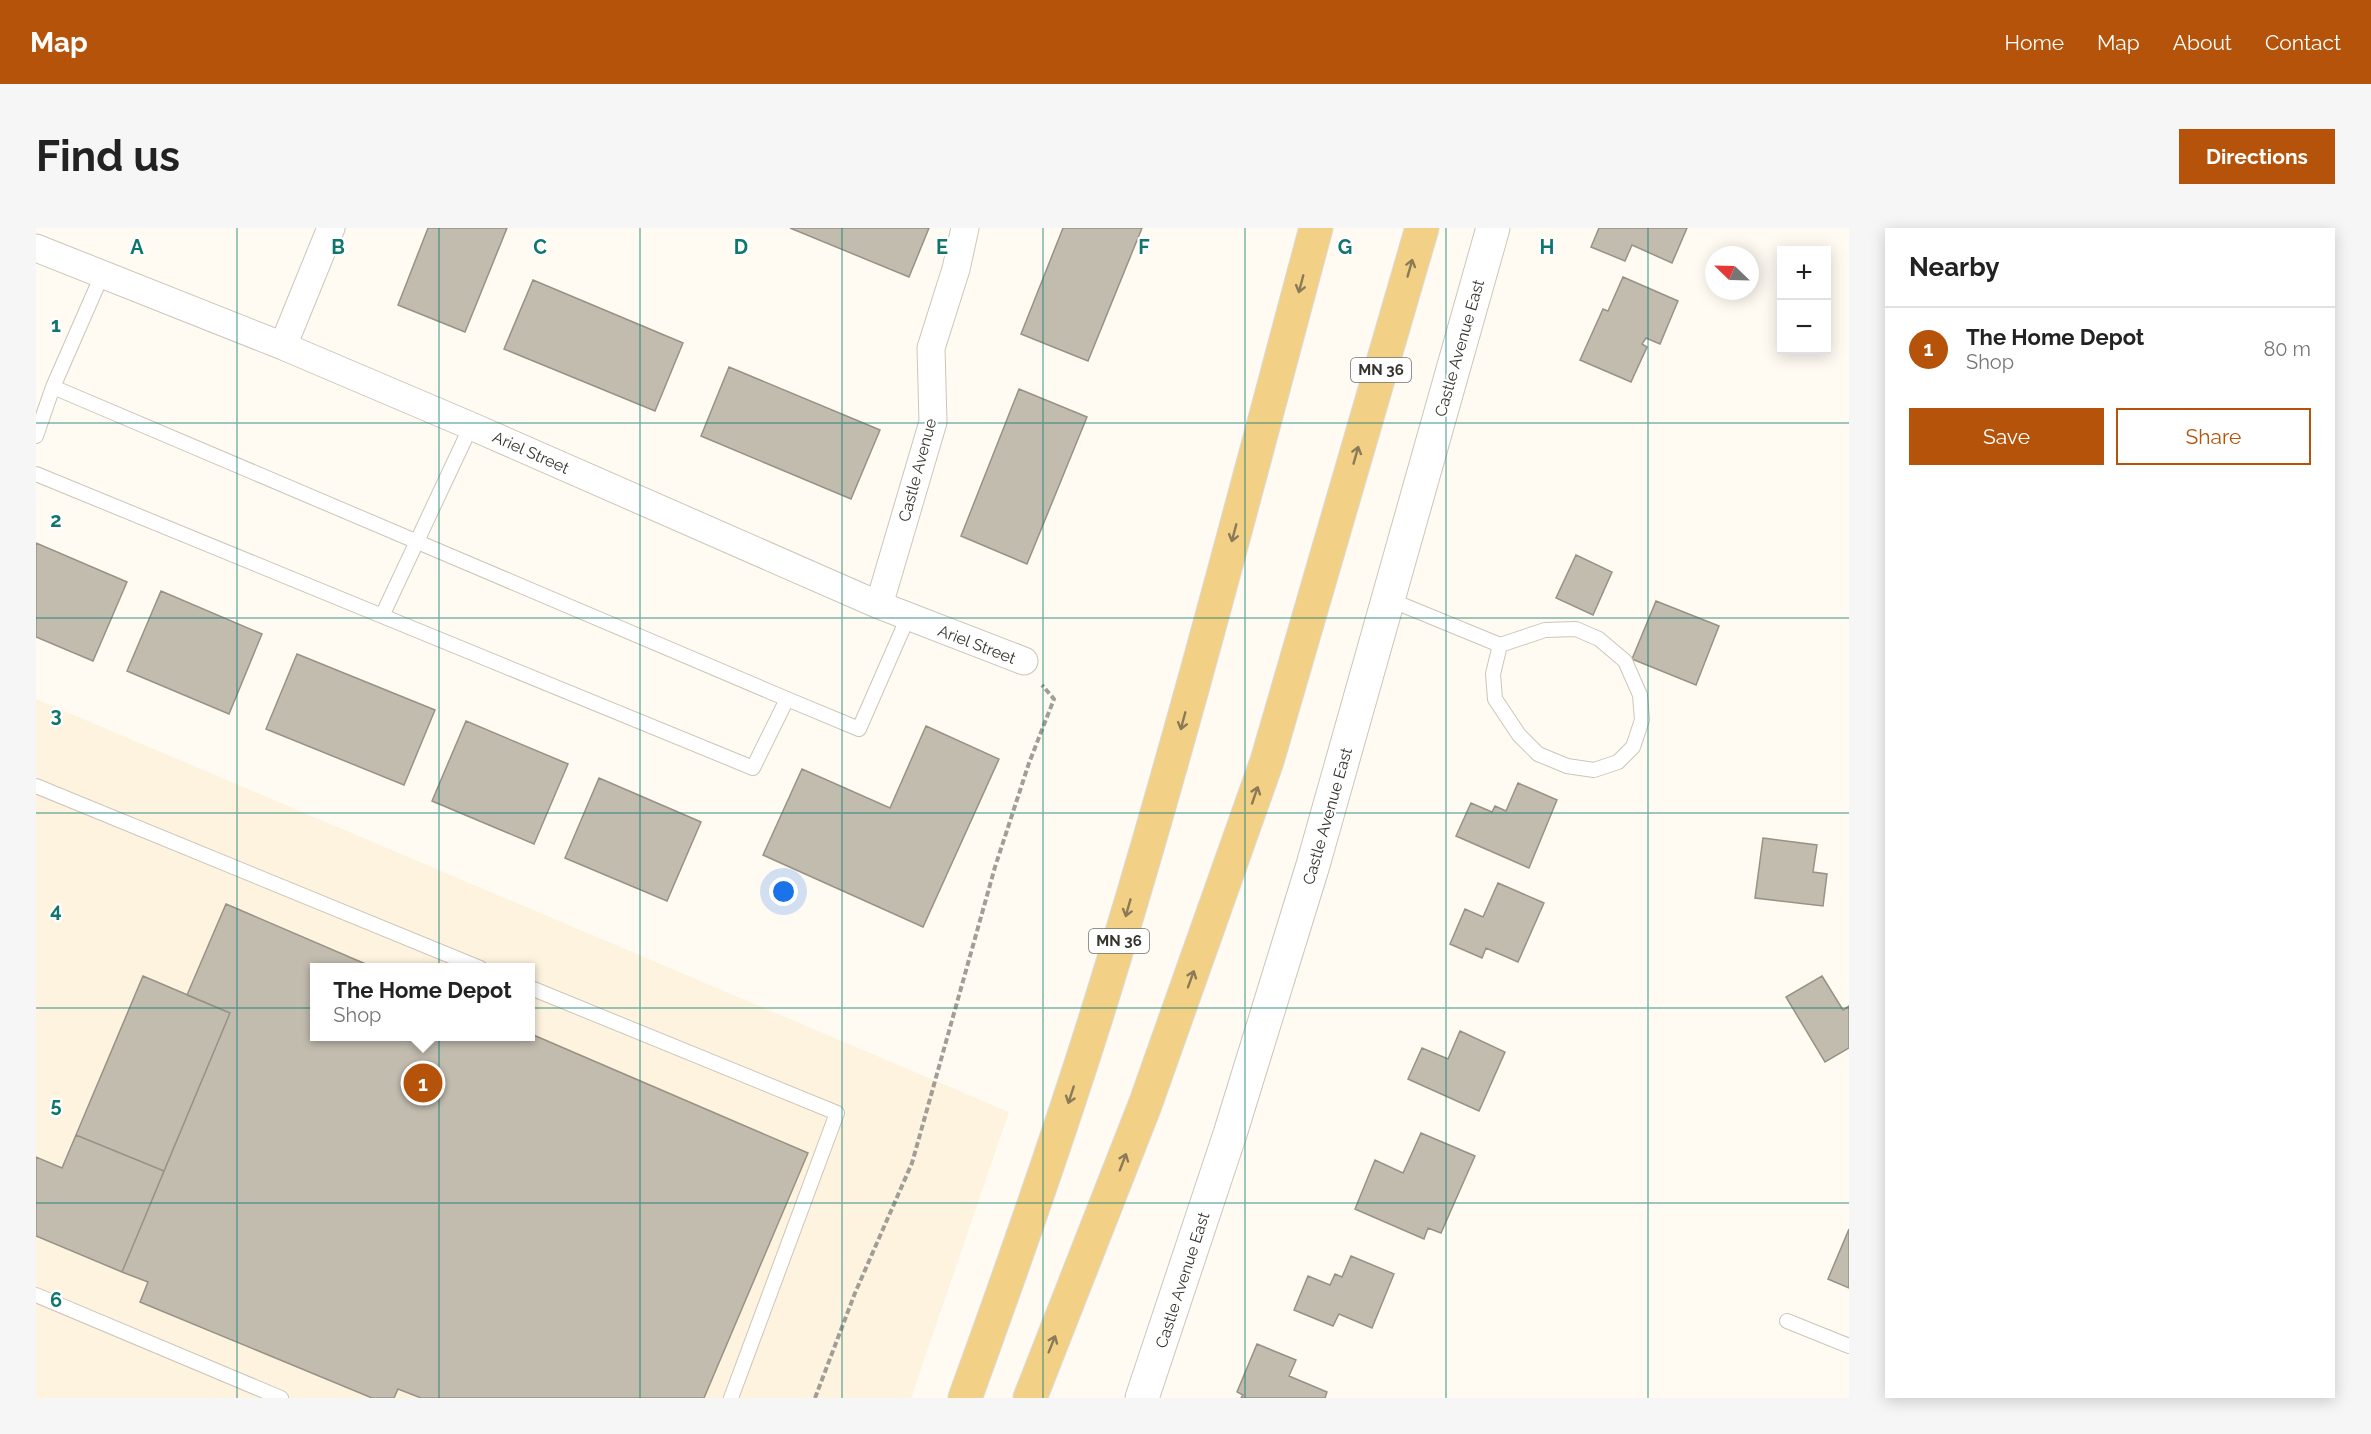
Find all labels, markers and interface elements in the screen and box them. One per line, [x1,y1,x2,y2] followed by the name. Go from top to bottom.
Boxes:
[30,26,88,59] text: Map
[2005,30,2064,55] text: Home
[2097,30,2140,55] text: Map
[2173,30,2232,55] text: About
[2265,30,2341,55] text: Contact
[2179,129,2335,184] button: Directions
[36,132,180,181] text: Find us
[130,235,144,259] text: A
[331,235,345,259] text: B
[533,235,547,259] text: C
[734,235,748,259] text: D
[936,235,948,259] text: E
[1138,235,1150,259] text: F
[1338,235,1352,259] text: G
[1540,235,1554,259] text: H
[1705,246,1759,300] north arrow
[1777,246,1831,354] map controls
[1777,246,1831,300] button: +
[1909,252,1999,282] text: Nearby
[1405,259,1416,278] one-way arrow
[1294,275,1306,294] one-way arrow
[1431,277,1488,419] street label: Castle Avenue East
[1777,300,1831,354] button: −
[51,313,61,337] text: 1
[1966,324,2144,350] text: The Home Depot
[1924,337,1933,361] text: 1
[2263,337,2311,361] text: 80 m
[1966,350,2014,374] text: Shop
[1351,358,1411,382] road number: MN 36
[1909,408,2104,465] button: Save
[2116,408,2311,465] button: Share
[895,416,940,524] street label: Castle Avenue
[490,427,573,478] street label: Ariel Street
[1351,446,1362,465] one-way arrow
[50,508,62,532] text: 2
[1227,523,1239,542] one-way arrow
[935,621,1019,668] street label: Ariel Street
[50,703,62,727] text: 3
[1176,711,1188,730] one-way arrow
[1299,745,1356,887] street label: Castle Avenue East
[1251,786,1262,805] one-way arrow
[769,877,798,906] your location
[50,898,62,922] text: 4
[1122,898,1133,917] one-way arrow
[1089,929,1149,953] road number: MN 36
[310,963,535,1041] popup
[1186,970,1197,989] one-way arrow
[333,977,512,1003] text: The Home Depot
[333,1003,381,1027] text: Shop
[404,1060,442,1106] pin: 1
[1065,1085,1076,1104] one-way arrow
[50,1093,62,1117] text: 5
[1118,1153,1129,1172] one-way arrow
[1152,1209,1214,1351] street label: Castle Avenue East
[50,1288,62,1312] text: 6
[1047,1335,1058,1353] one-way arrow

